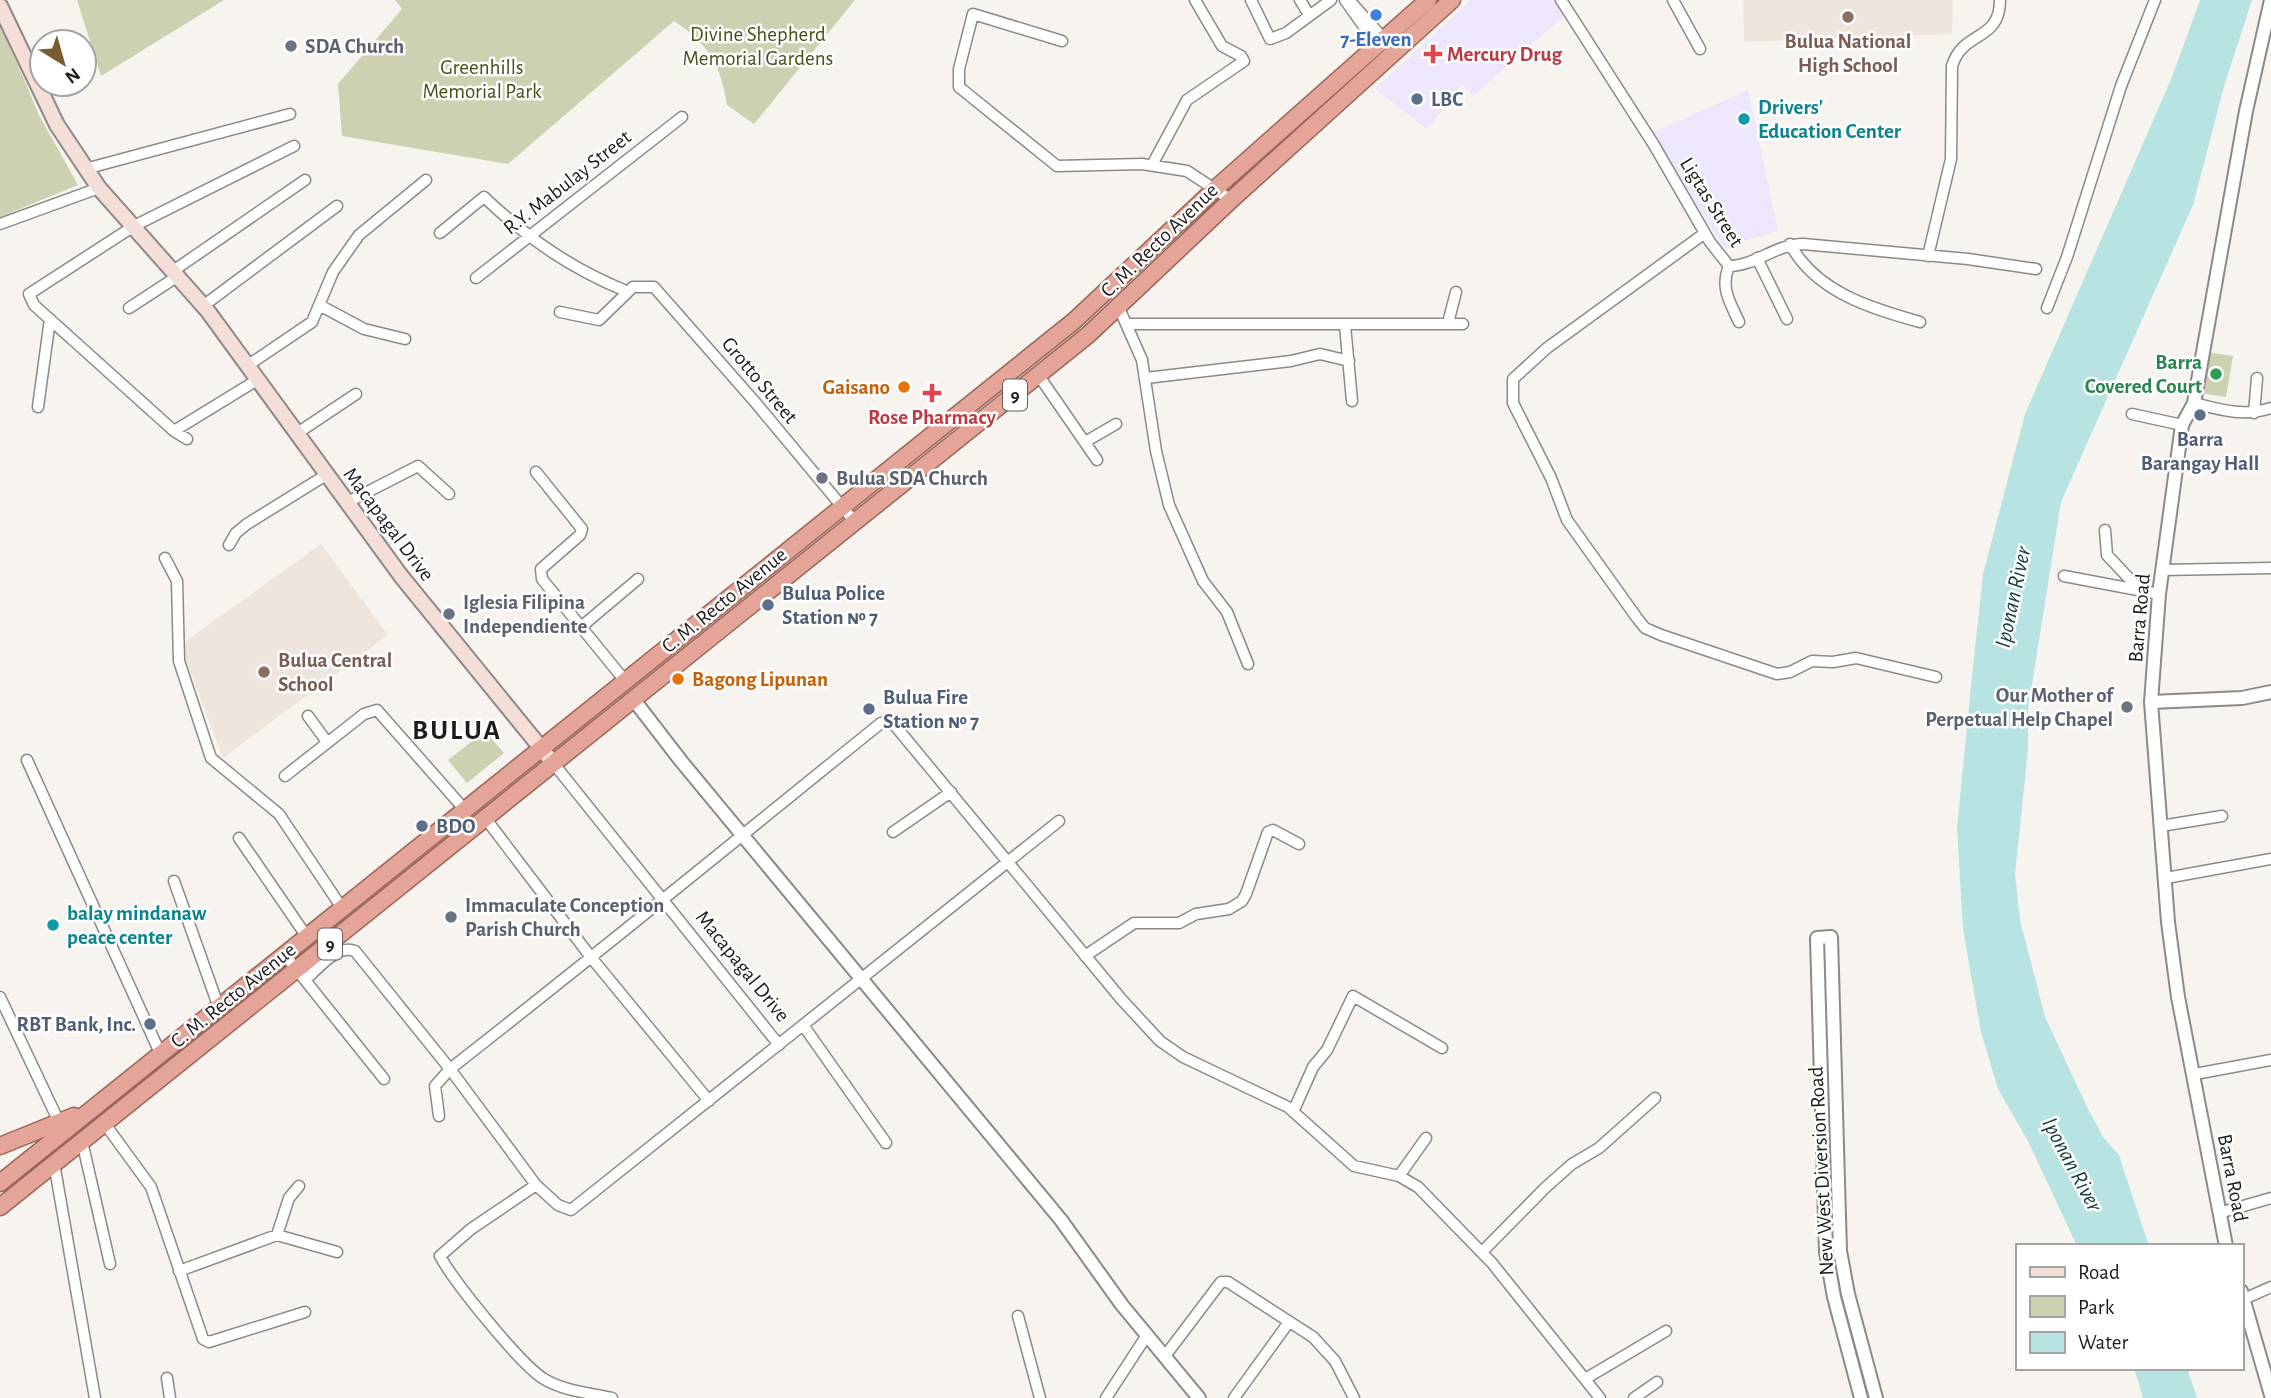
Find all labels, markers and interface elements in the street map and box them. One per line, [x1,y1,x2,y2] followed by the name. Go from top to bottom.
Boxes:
[1368,7,1384,23] marker: 7-Eleven
[1840,9,1856,25] marker: Bulua National High School
[683,24,833,69] park label: Divine Shepherd Memorial Gardens
[28,28,98,98] north arrow
[1340,29,1412,50] place label: 7-Eleven
[1785,31,1911,76] place label: Bulua National High School
[305,36,404,57] place label: SDA Church
[283,38,299,54] marker: SDA Church
[1447,44,1563,65] place label: Mercury Drug
[1425,46,1441,62] marker: Mercury Drug
[422,57,542,102] park label: Greenhills Memorial Park
[61,64,83,87] text: N
[1431,89,1463,110] place label: LBC
[1409,91,1425,107] marker: LBC
[1758,97,1902,142] place label: Drivers' Education Center
[1736,111,1752,127] marker: Drivers' Education Center
[500,126,635,239] street label: R.Y. Mabulay Street
[1676,154,1747,251] street label: Ligtas Street
[1097,179,1222,301] street label: C. M. Recto Avenue
[718,333,802,428] street label: Grotto Street
[2085,352,2202,397] place label: Barra Covered Court
[2208,366,2224,382] marker: Barra Covered Court
[823,377,890,398] place label: Gaisano
[896,379,912,395] marker: Gaisano
[1003,380,1027,410] road number: 9
[924,385,940,401] marker: Rose Pharmacy
[868,407,997,428] place label: Rose Pharmacy
[2192,407,2208,423] marker: Barra Barangay Hall
[2141,429,2259,474] place label: Barra Barangay Hall
[339,464,438,585] street label: Macapagal Drive
[836,468,988,489] place label: Bulua SDA Church
[814,470,830,486] marker: Bulua SDA Church
[658,544,791,657] street label: C. M. Recto Avenue
[1992,544,2036,650] water label: Iponan River
[2125,573,2154,663] street label: Barra Road
[782,583,885,628] place label: Bulua Police Station № 7
[463,592,588,637] place label: Iglesia Filipina Independiente
[760,597,776,613] marker: Bulua Police Station № 7
[441,606,457,622] marker: Iglesia Filipina Independiente
[278,650,392,695] place label: Bulua Central School
[256,664,272,680] marker: Bulua Central School
[692,669,828,690] place label: Bagong Lipunan
[670,671,686,687] marker: Bagong Lipunan
[1925,685,2115,730] place label: Our Mother of Perpetual Help Chapel
[883,687,979,732] place label: Bulua Fire Station № 7
[2119,699,2135,715] marker: Our Mother of Perpetual Help Chapel
[861,701,877,717] marker: Bulua Fire Station № 7
[412,717,502,745] district label: BULUA
[436,816,475,837] place label: BDO
[414,818,430,834] marker: BDO
[465,895,664,940] place label: Immaculate Conception Parish Church
[67,903,207,948] place label: balay mindanaw peace center
[692,907,794,1026] street label: Macapagal Drive
[443,909,459,925] marker: Immaculate Conception Parish Church
[45,917,61,933] marker: balay mindanaw peace center
[318,928,342,960] road number: 9
[167,939,300,1052] street label: C. M. Recto Avenue
[17,1014,136,1035] place label: RBT Bank, Inc.
[142,1016,158,1032] marker: RBT Bank, Inc.
[1806,1066,1837,1276] street label: New West Diversion Road
[2037,1114,2106,1216] water label: Iponan River
[2214,1132,2251,1224] street label: Barra Road
[2016,1244,2243,1370] legend
[2078,1262,2120,1283] text: Road
[2078,1297,2115,1318] text: Park
[2078,1332,2128,1353] text: Water

